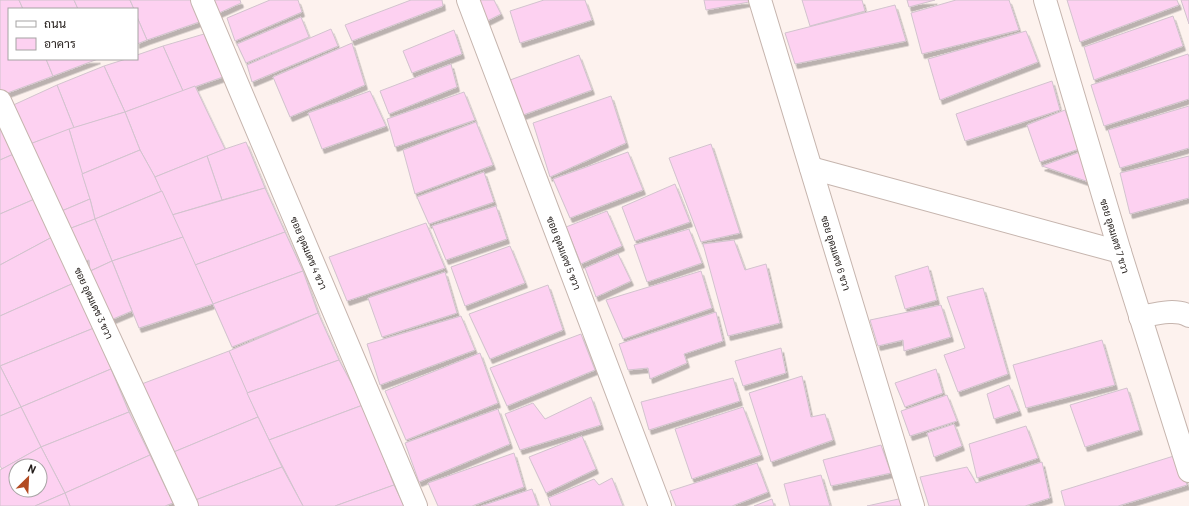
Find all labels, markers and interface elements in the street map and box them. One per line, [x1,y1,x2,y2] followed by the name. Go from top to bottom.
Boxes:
[8,8,138,60] legend
[44,16,67,30] text: ถนน
[44,36,76,50] text: อาคาร
[1096,197,1132,275] street label: ซอย อุดมเดช 7 ขวา
[817,214,853,293] street label: ซอย อุดมเดช 6 ขวา
[286,215,330,292] street label: ซอย อุดมเดช 4 ขวา
[543,215,584,292] street label: ซอย อุดมเดช 5 ขวา
[70,265,116,342] street label: ซอย อุดมเดช 3 ขวา
[8,458,48,498] north arrow
[26,461,38,476] text: N

